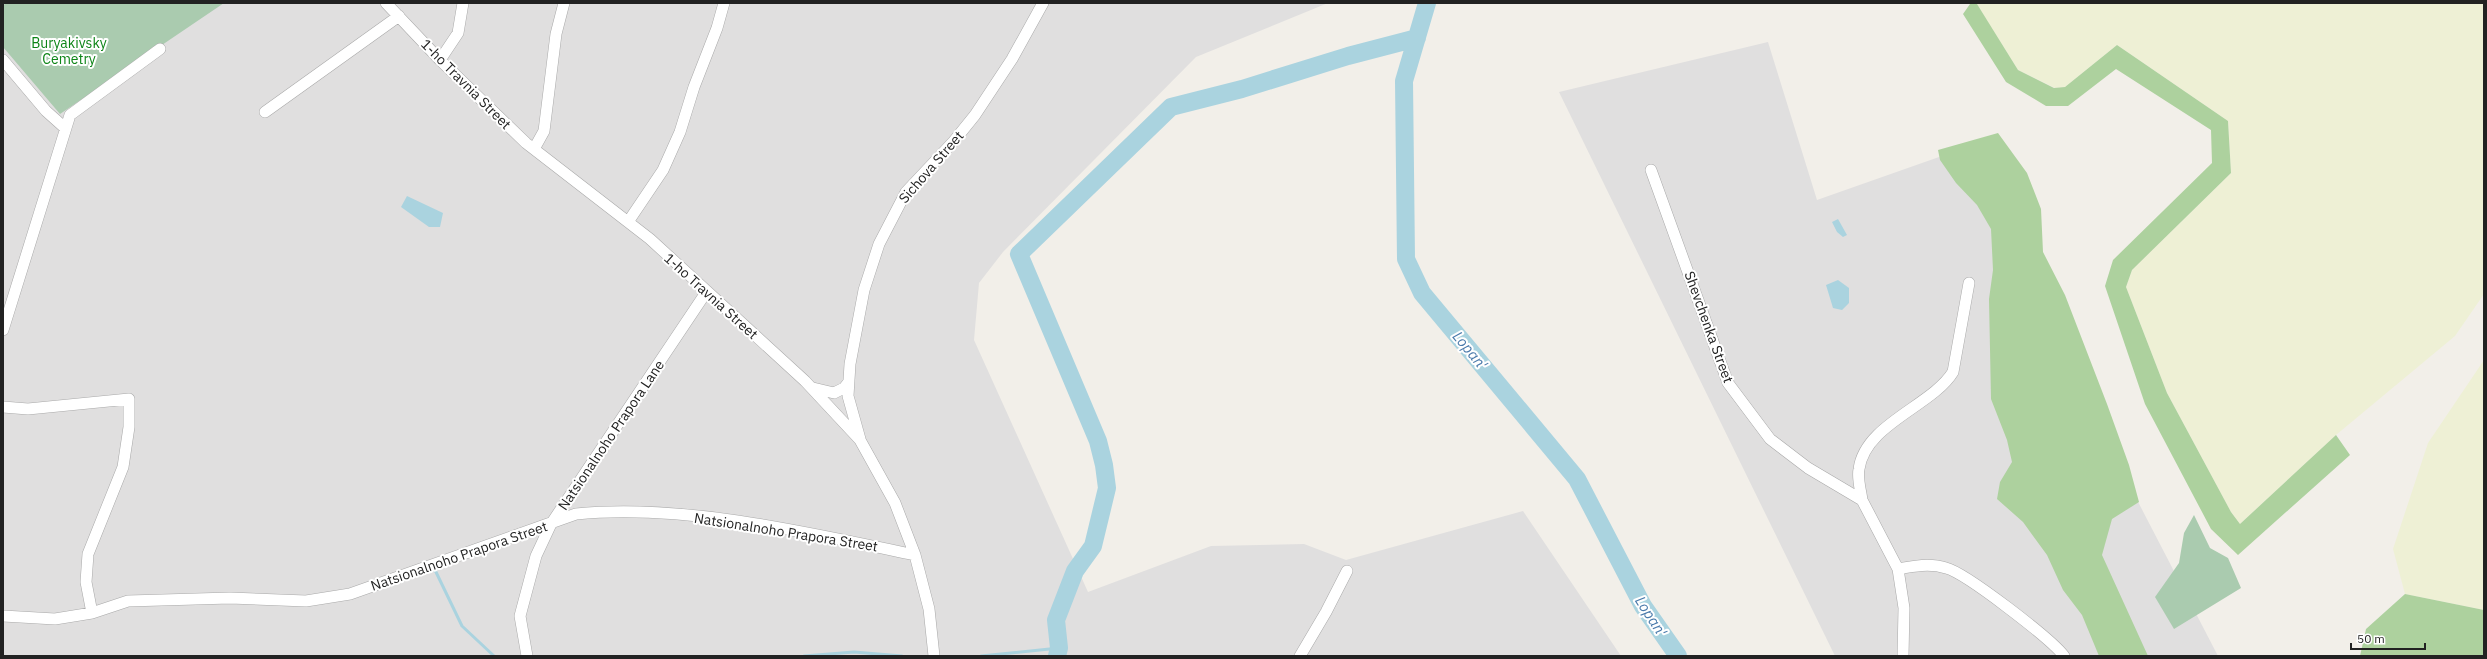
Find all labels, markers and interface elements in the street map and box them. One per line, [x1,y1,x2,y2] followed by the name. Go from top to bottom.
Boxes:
[31,34,107,68] park label: Buryakivsky Cemetry
[417,35,515,133] street label: 1-ho Travnia Street
[895,127,967,207] street label: Sichova Street
[660,249,762,343] street label: 1-ho Travnia Street
[1680,269,1738,385] street label: Shevchenka Street
[1449,327,1492,373] water label: Lopan'
[554,356,668,514] street label: Natsionalnoho Prapora Lane
[693,509,879,555] street label: Natsionalnoho Prapora Street
[368,517,550,595] street label: Natsionalnoho Prapora Street
[1631,592,1671,640] water label: Lopan'
[2351,625,2425,651] scale bar
[2357,631,2385,646] text: 50 m

